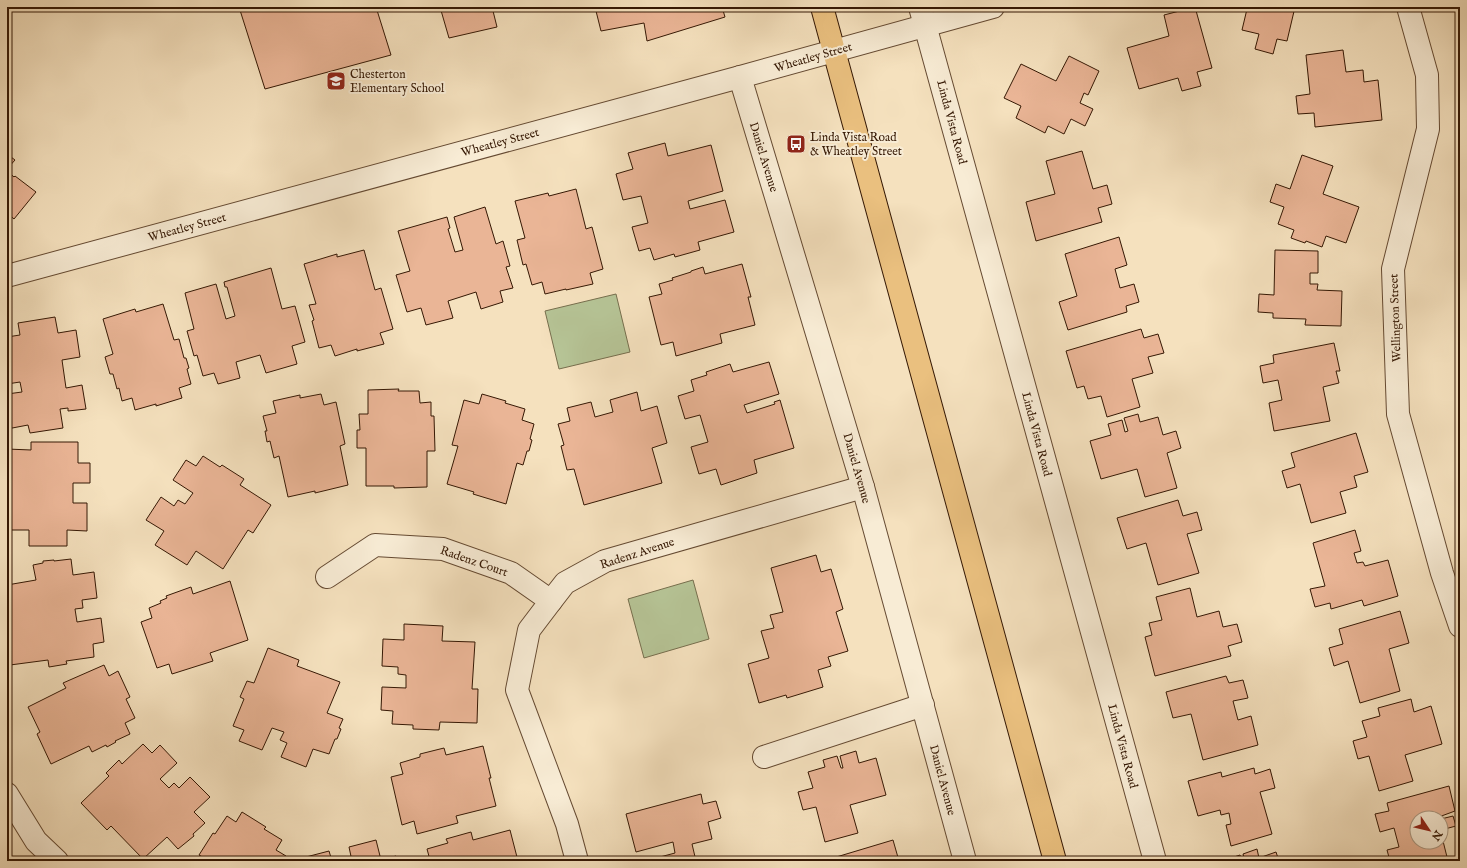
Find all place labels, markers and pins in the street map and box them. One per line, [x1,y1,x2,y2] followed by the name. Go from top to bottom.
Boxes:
[350,67,445,96] place label: Chesterton Elementary School
[325,70,347,92] school or university icon: Chesterton Elementary School
[810,130,902,159] place label: Linda Vista Road & Wheatley Street
[785,133,807,155] bus stop icon: Linda Vista Road & Wheatley Street

